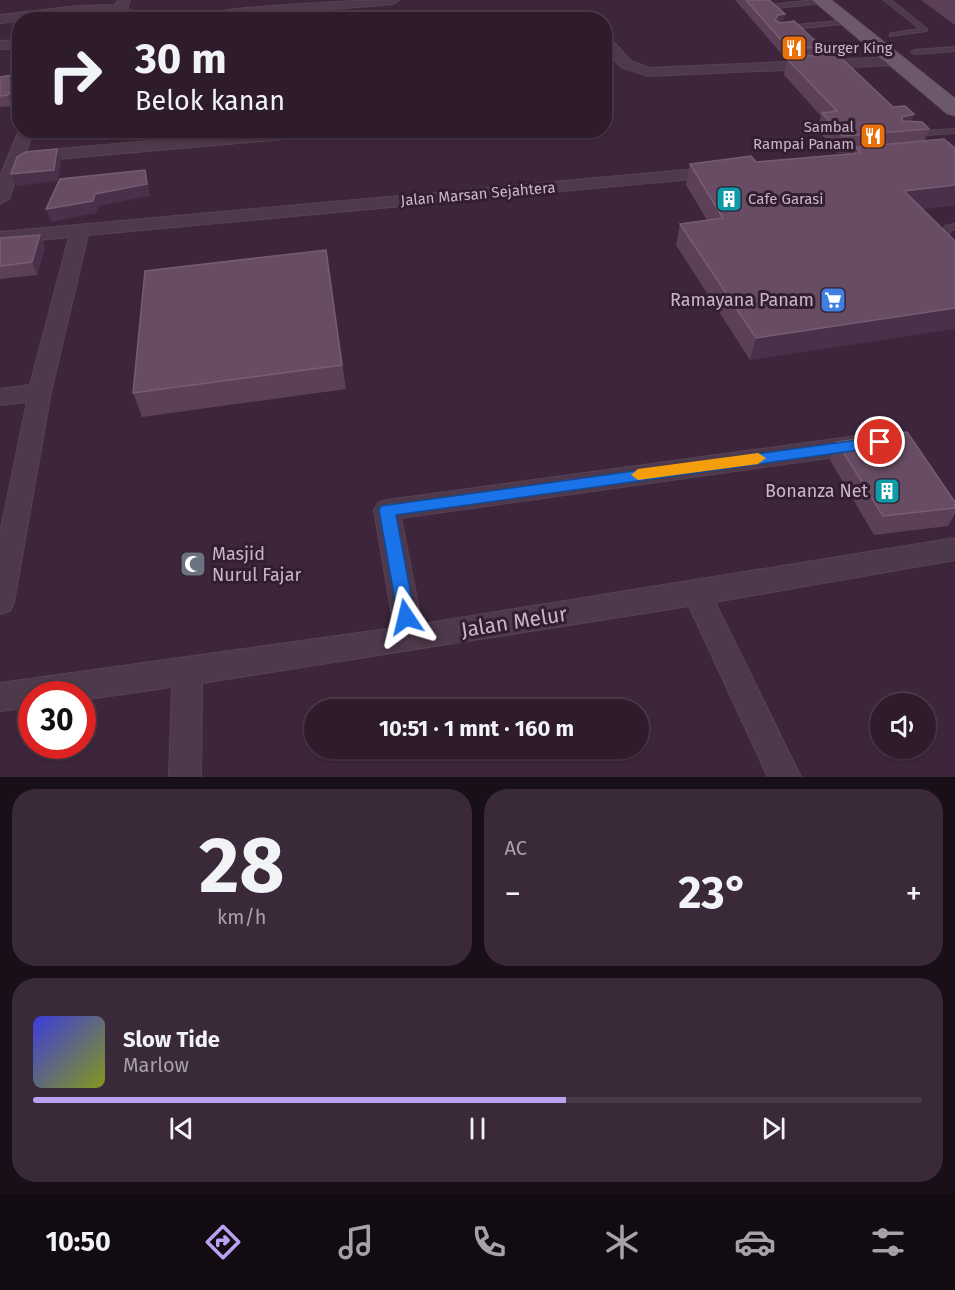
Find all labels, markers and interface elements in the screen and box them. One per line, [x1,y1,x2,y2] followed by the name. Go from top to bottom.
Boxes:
[779,33,809,63] restaurant icon: Burger King
[135,34,227,84] text: 30 m
[36,36,114,114] icon: right
[814,39,893,57] place label: Burger King
[135,85,285,117] text: Belok kanan
[753,118,855,153] place label: Sambal Rampai Panam
[858,121,888,151] restaurant icon: Sambal Rampai Panam
[400,178,556,210] street label: Jalan Marsan Sejahtera
[714,184,744,214] building icon: Cafe Garasi
[748,190,824,208] place label: Cafe Garasi
[818,285,848,315] supermarket icon: Ramayana Panam
[670,289,814,311] place label: Ramayana Panam
[854,416,905,467] pin
[863,425,896,458] icon: arrive
[872,476,902,506] building icon: Bonanza Net
[765,480,868,502] place label: Bonanza Net
[212,543,301,586] place label: Masjid Nurul Fajar
[178,549,208,579] mosque icon: Masjid Nurul Fajar
[374,585,438,649] position arrow
[459,601,569,643] street label: Jalan Melur
[18,681,96,759] speed limit sign: 30
[870,693,936,759] map controls
[870,693,936,759] button: sound
[379,715,574,742] text: 10:51 · 1 mnt · 160 m
[199,819,285,913] text: 28
[505,836,527,860] text: AC
[678,866,748,920] text: 23°
[505,874,521,914] text: −
[906,874,922,914] text: +
[217,905,267,929] text: km/h
[123,1026,220,1053] text: Slow Tide
[123,1053,189,1077] text: Marlow
[165,1112,198,1145] icon: previous
[461,1112,494,1145] icon: pause
[757,1112,790,1145] icon: next
[202,1221,244,1263] icon: directions
[335,1221,377,1263] icon: music
[468,1221,510,1263] icon: phone
[601,1221,643,1263] icon: climate
[734,1221,776,1263] icon: car
[867,1221,909,1263] icon: filters
[46,1226,111,1258] text: 10:50

